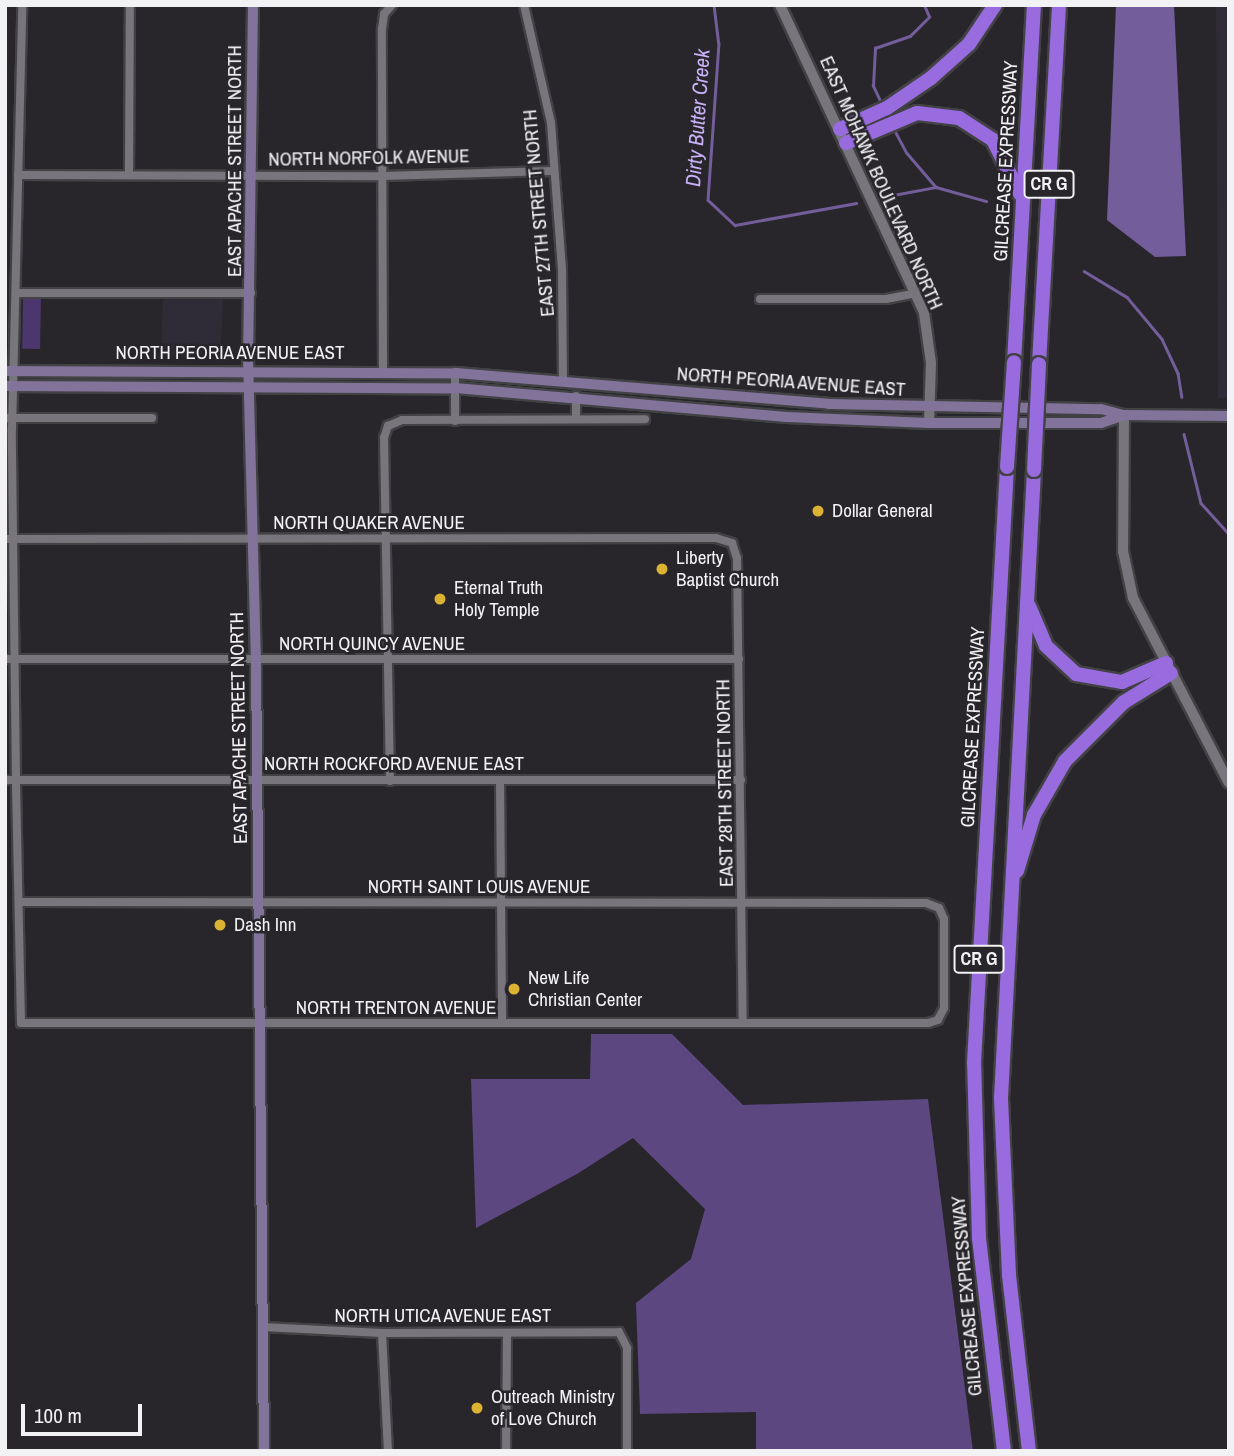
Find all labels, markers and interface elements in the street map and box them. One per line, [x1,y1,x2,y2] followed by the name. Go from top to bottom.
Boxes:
[224,44,246,278] street label: EAST APACHE STREET NORTH
[681,48,715,188] water label: Dirty Butter Creek
[815,53,947,313] street label: EAST MOHAWK BOULEVARD NORTH
[989,60,1023,262] street label: GILCREASE EXPRESSWAY
[519,108,559,318] street label: EAST 27TH STREET NORTH
[268,145,470,171] street label: NORTH NORFOLK AVENUE
[1023,169,1075,198] road number: CR G
[115,342,345,364] street label: NORTH PEORIA AVENUE EAST
[675,363,907,401] street label: NORTH PEORIA AVENUE EAST
[832,500,932,522] place label: Dollar General
[810,503,826,519] marker: Dollar General
[273,512,465,534] street label: NORTH QUAKER AVENUE
[676,547,779,591] place label: Liberty Baptist Church
[654,561,670,577] marker: Liberty Baptist Church
[454,577,543,621] place label: Eternal Truth Holy Temple
[432,591,448,607] marker: Eternal Truth Holy Temple
[226,611,252,845] street label: EAST APACHE STREET NORTH
[956,626,990,828] street label: GILCREASE EXPRESSWAY
[278,633,466,655] street label: NORTH QUINCY AVENUE
[712,679,738,887] street label: EAST 28TH STREET NORTH
[264,753,524,775] street label: NORTH ROCKFORD AVENUE EAST
[367,876,591,898] street label: NORTH SAINT LOUIS AVENUE
[234,914,296,936] place label: Dash Inn
[212,917,228,933] marker: Dash Inn
[953,944,1005,974] road number: CR G
[528,967,642,1011] place label: New Life Christian Center
[506,981,522,997] marker: New Life Christian Center
[295,997,497,1019] street label: NORTH TRENTON AVENUE
[947,1195,987,1397] street label: GILCREASE EXPRESSWAY
[334,1305,552,1327] street label: NORTH UTICA AVENUE EAST
[491,1386,615,1430] place label: Outreach Ministry of Love Church
[24,1390,145,1434] scale bar
[469,1400,485,1416] marker: Outreach Ministry of Love Church
[34,1401,82,1430] text: 100 m

